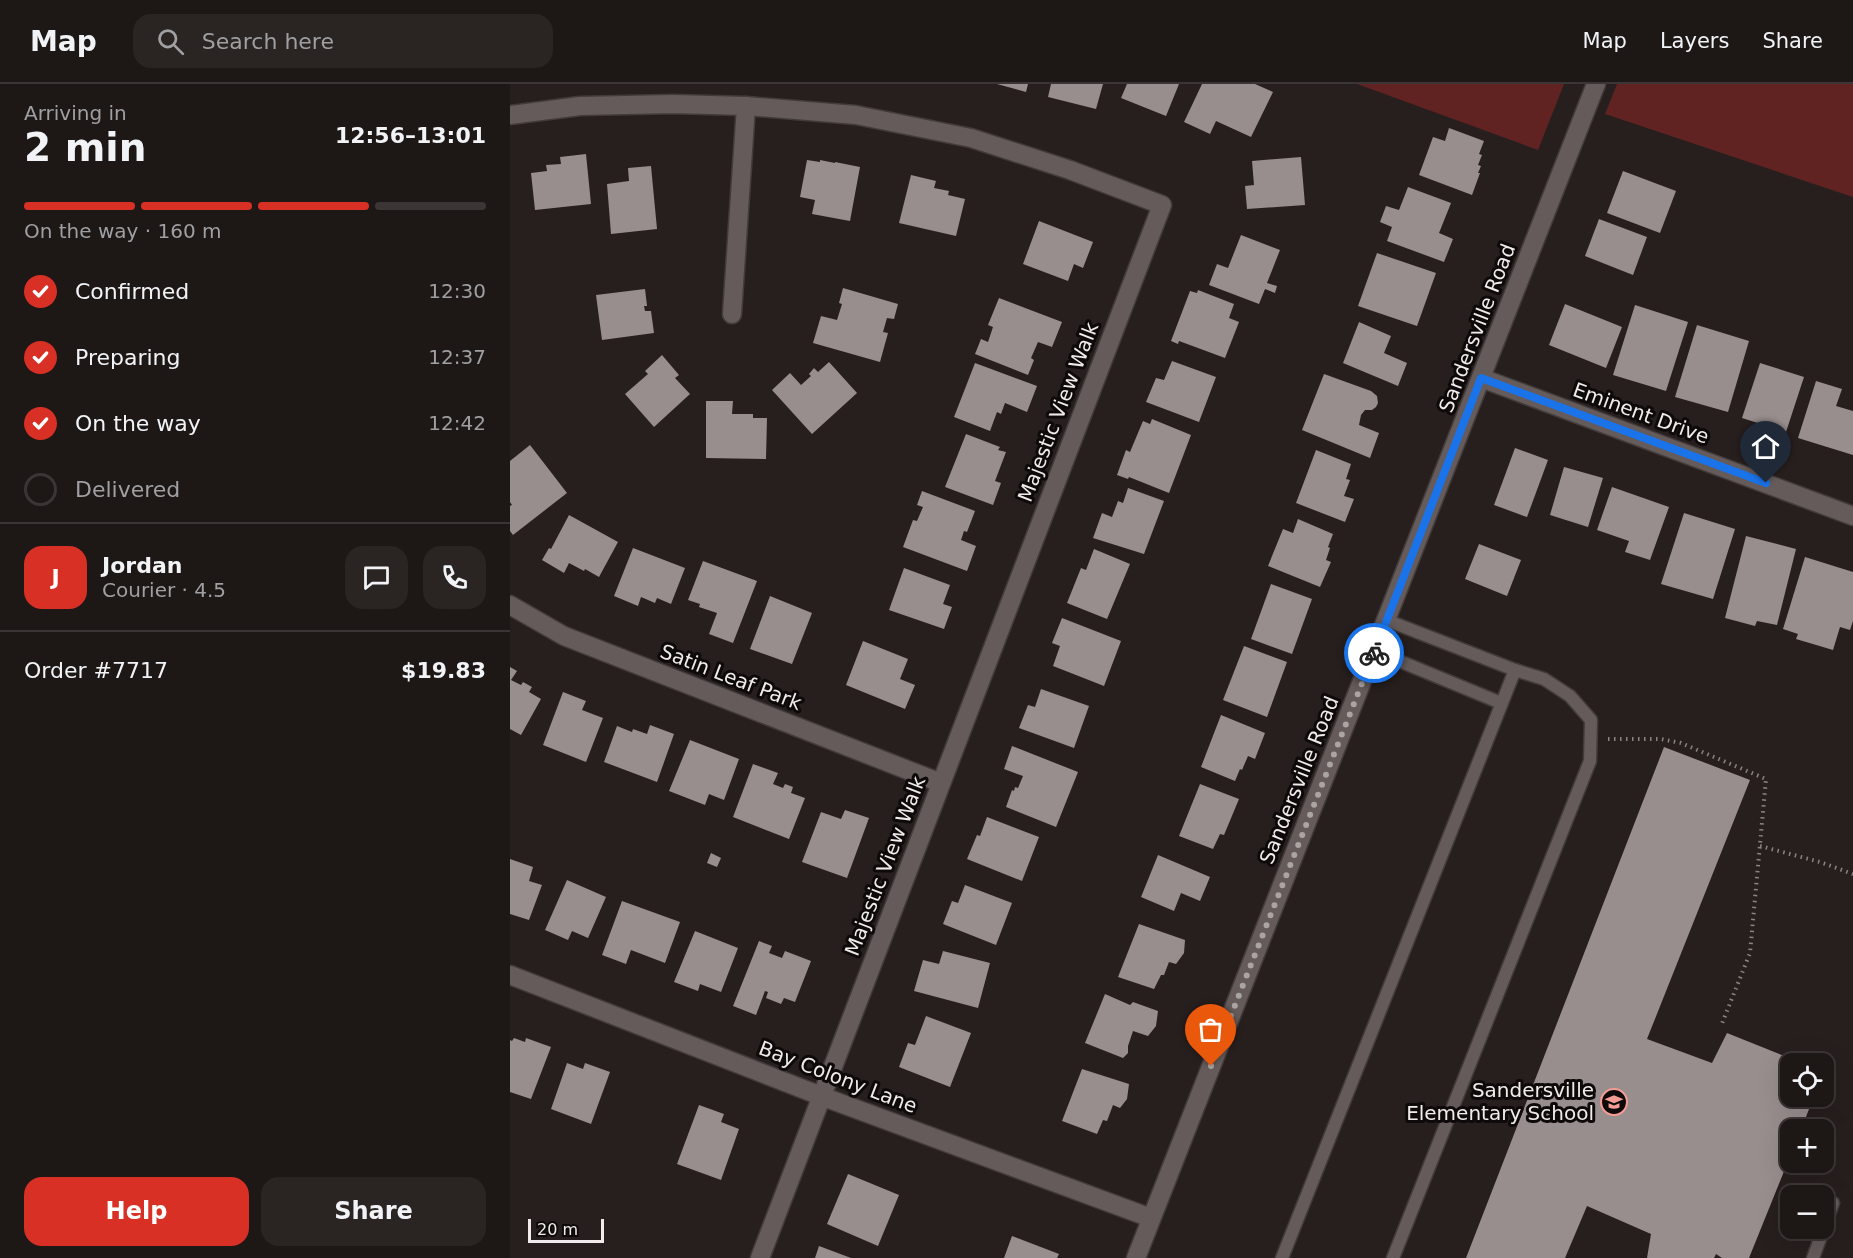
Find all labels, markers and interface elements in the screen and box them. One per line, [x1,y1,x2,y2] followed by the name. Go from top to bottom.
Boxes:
[133,14,553,68] search box
[30,25,97,58] text: Map
[154,25,187,58] icon: search
[202,29,334,54] text: Search here
[1583,29,1627,53] text: Map
[1660,29,1729,53] text: Layers
[1762,29,1823,53] text: Share
[24,101,127,125] text: Arriving in
[335,123,486,148] text: 12:56–13:01
[24,125,146,170] text: 2 min
[24,219,222,243] text: On the way · 160 m
[1434,240,1520,416] street label: Sandersville Road
[24,275,57,308] icon: check
[75,279,189,304] text: Confirmed
[428,279,486,303] text: 12:30
[1013,319,1103,505] street label: Majestic View Walk
[24,341,57,374] icon: check
[75,345,181,370] text: Preparing
[428,345,486,369] text: 12:37
[1570,377,1712,449] street label: Eminent Drive
[24,407,57,440] icon: check
[75,411,201,436] text: On the way
[428,411,486,435] text: 12:42
[1740,421,1791,483] pin
[1749,430,1782,463] icon: home
[75,477,180,502] text: Delivered
[345,546,408,609] button: chat
[423,546,486,609] button: phone
[102,553,182,578] text: Jordan
[51,565,60,590] text: J
[102,578,226,602] text: Courier · 4.5
[1344,623,1404,683] courier
[1358,637,1391,670] icon: bike
[657,639,805,715] street label: Satin Leaf Park
[24,658,168,683] text: Order #7717
[401,658,486,683] text: $19.83
[1254,693,1344,867] street label: Sandersville Road
[840,773,930,959] street label: Majestic View Walk
[1185,1004,1236,1066] pin
[1194,1013,1227,1046] icon: bag
[756,1036,920,1118] street label: Bay Colony Lane
[1780,1053,1834,1239] map controls
[1780,1053,1834,1107] button: locate
[1406,1078,1594,1125] place label: Sandersville Elementary School
[1599,1087,1629,1117] school or university icon: Sandersville Elementary School
[1780,1119,1834,1173] button: +
[24,1177,249,1246] button: Help
[261,1177,486,1246] button: Share
[1780,1185,1834,1239] button: −
[528,1216,604,1244] scale bar
[537,1220,578,1239] text: 20 m

